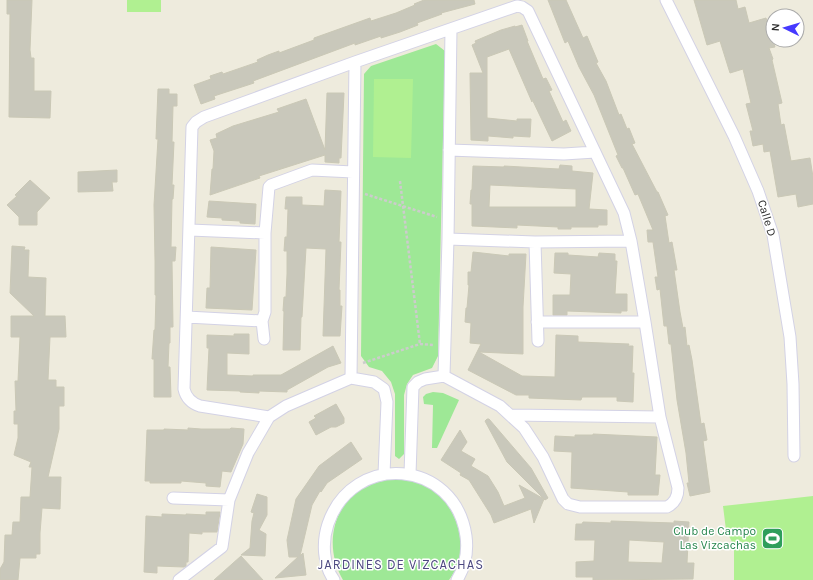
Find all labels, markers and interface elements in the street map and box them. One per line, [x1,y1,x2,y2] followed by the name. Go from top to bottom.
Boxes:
[765,8,805,48] north arrow
[769,23,782,32] text: N
[755,198,779,238] street label: Calle D
[673,524,756,552] place label: Club de Campo Las Vizcachas
[759,525,785,551] sports icon: Club de Campo Las Vizcachas
[318,557,484,572] district label: JARDINES DE VIZCACHAS

